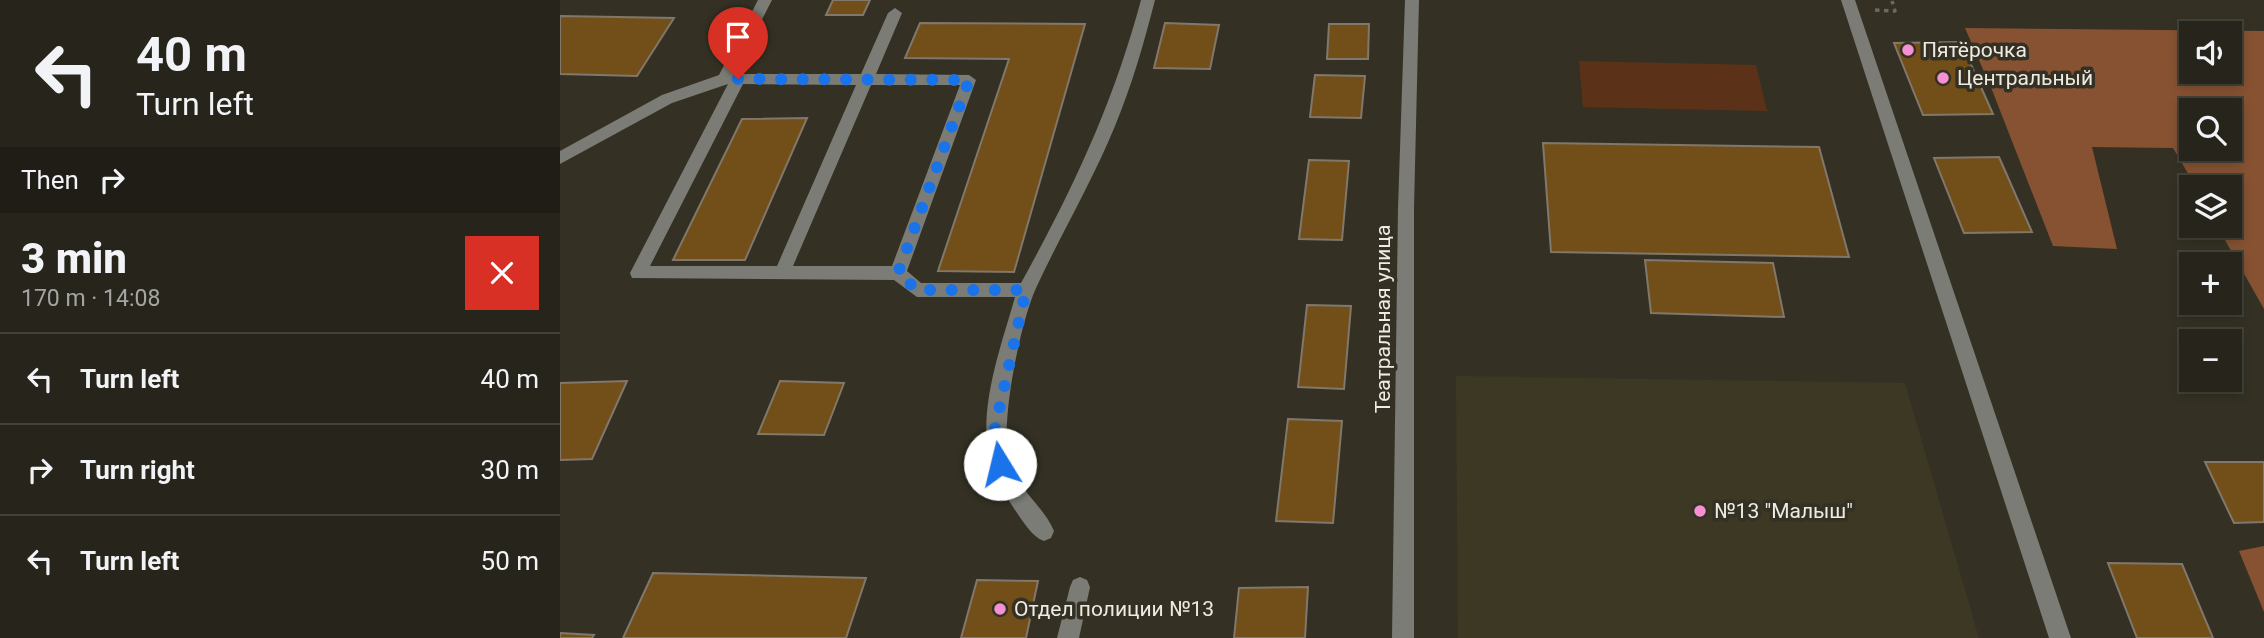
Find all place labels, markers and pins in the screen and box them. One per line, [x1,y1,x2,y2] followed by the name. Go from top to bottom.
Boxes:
[708,7,768,79] pin
[1922,38,2027,62] place label: Пятёрочка
[1900,42,1916,58] marker: Пятёрочка
[1957,66,2093,90] place label: Центральный
[1935,70,1951,86] marker: Центральный
[1714,499,1853,523] place label: №13 "Малыш"
[1692,503,1708,519] marker: №13 "Малыш"
[1014,597,1214,621] place label: Отдел полиции №13
[992,601,1008,617] marker: Отдел полиции №13

